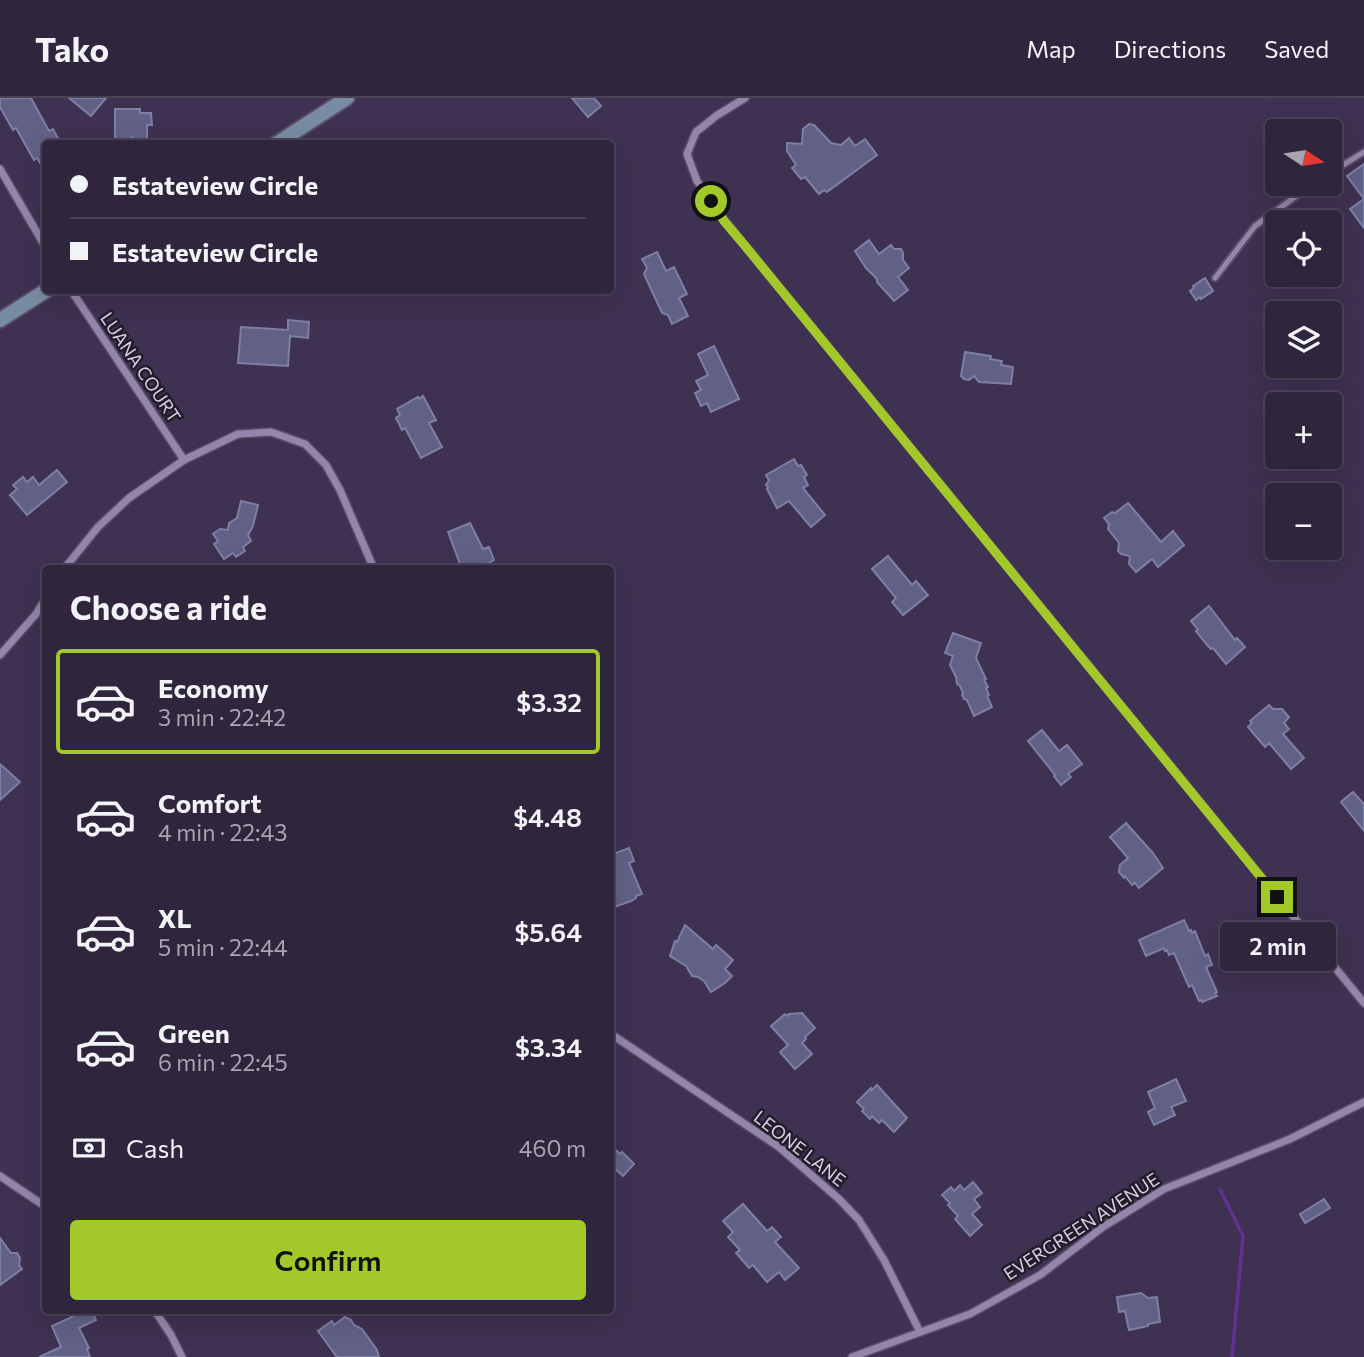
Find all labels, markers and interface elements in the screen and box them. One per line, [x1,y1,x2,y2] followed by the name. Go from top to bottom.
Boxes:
[35,28,109,69] text: Tako
[1026,34,1076,63] text: Map
[1114,34,1226,63] text: Directions
[1264,34,1329,63] text: Saved
[1265,119,1342,196] north arrow
[1265,119,1342,560] map controls
[112,169,318,200] text: Estateview Circle
[695,185,727,217] route start
[1265,210,1342,287] button: locate
[112,236,318,267] text: Estateview Circle
[1265,301,1342,378] button: layers
[96,308,186,426] street label: LUANA COURT
[1265,392,1342,469] button: +
[1265,483,1342,560] button: −
[70,587,267,627] text: Choose a ride
[74,670,137,733] icon: car
[158,672,269,703] text: Economy
[516,686,582,717] text: $3.32
[158,703,286,731] text: 3 min · 22:42
[74,785,137,848] icon: car
[158,787,261,818] text: Comfort
[513,801,582,832] text: $4.48
[158,818,287,846] text: 4 min · 22:43
[1261,881,1293,913] route end
[74,900,137,963] icon: car
[158,902,192,933] text: XL
[514,916,582,947] text: $5.64
[1219,922,1335,970] callout: 2 min
[1250,932,1306,960] text: 2 min
[158,933,288,961] text: 5 min · 22:44
[74,1015,137,1078] icon: car
[158,1017,230,1048] text: Green
[515,1031,582,1062] text: $3.34
[158,1048,288,1076] text: 6 min · 22:45
[750,1105,850,1191] street label: LEONE LANE
[70,1129,108,1167] icon: cash
[126,1132,184,1163] text: Cash
[519,1134,586,1162] text: 460 m
[999,1168,1163,1284] street label: EVERGREEN AVENUE
[70,1220,586,1300] button: Confirm

